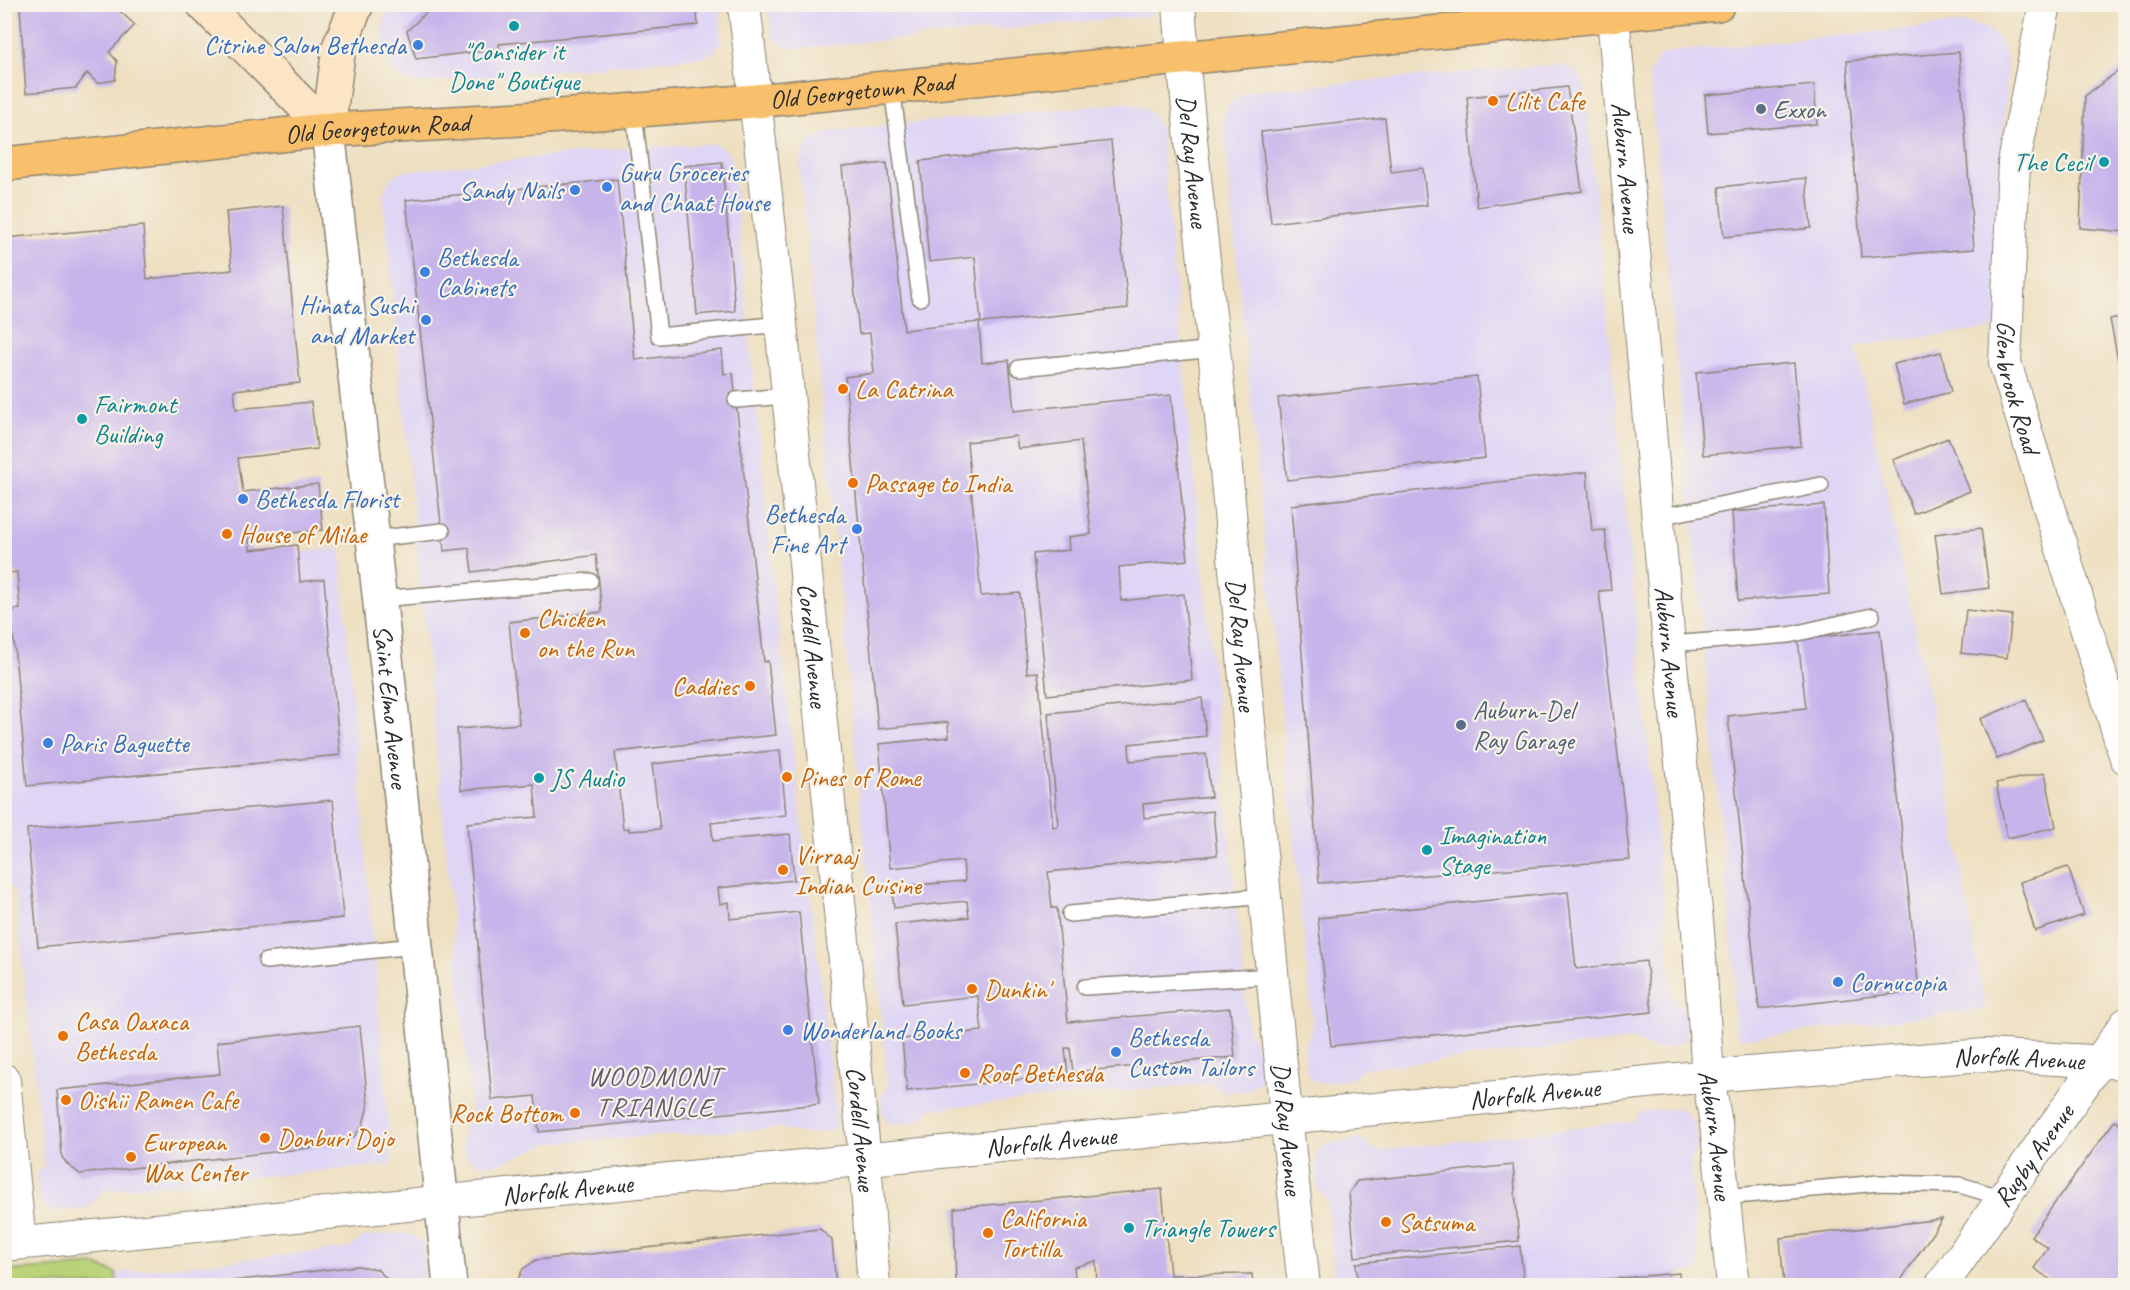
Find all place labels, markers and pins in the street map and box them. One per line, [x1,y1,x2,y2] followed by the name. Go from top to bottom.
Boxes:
[507,19,521,33] marker: "Consider it Done" Boutique
[204,29,408,62] place label: Citrine Salon Bethesda
[449,35,581,98] place label: "Consider it Done" Boutique
[411,38,425,52] marker: Citrine Salon Bethesda
[1505,85,1587,118] place label: Lilit Cafe
[1773,93,1827,126] place label: Exxon
[1486,94,1500,108] marker: Lilit Cafe
[1754,102,1768,116] marker: Exxon
[2013,146,2097,179] place label: The Cecil
[2097,155,2111,169] marker: The Cecil
[619,156,771,219] place label: Guru Groceries and Chaat House
[459,174,565,207] place label: Sandy Nails
[600,180,614,194] marker: Guru Groceries and Chaat House
[568,183,582,197] marker: Sandy Nails
[437,241,520,304] place label: Bethesda Cabinets
[418,265,432,279] marker: Bethesda Cabinets
[299,289,417,352] place label: Hinata Sushi and Market
[419,313,433,327] marker: Hinata Sushi and Market
[855,373,954,406] place label: La Catrina
[836,382,850,396] marker: La Catrina
[94,388,178,451] place label: Fairmont Building
[75,412,89,426] marker: Fairmont Building
[865,467,1014,500] place label: Passage to India
[846,476,860,490] marker: Passage to India
[255,483,401,516] place label: Bethesda Florist
[236,492,250,506] marker: Bethesda Florist
[764,498,848,561] place label: Bethesda Fine Art
[239,518,369,551] place label: House of Milae
[850,522,864,536] marker: Bethesda Fine Art
[220,527,234,541] marker: House of Milae
[537,602,635,665] place label: Chicken on the Run
[518,626,532,640] marker: Chicken on the Run
[672,670,740,703] place label: Caddies
[743,679,757,693] marker: Caddies
[1473,694,1579,757] place label: Auburn-Del Ray Garage
[1454,718,1468,732] marker: Auburn-Del Ray Garage
[60,727,190,760] place label: Paris Baguette
[41,736,55,750] marker: Paris Baguette
[799,761,922,794] place label: Pines of Rome
[549,762,626,795] place label: JS Audio
[780,770,794,784] marker: Pines of Rome
[532,771,546,785] marker: JS Audio
[1439,819,1547,882] place label: Imagination Stage
[795,839,923,902] place label: Virraaj Indian Cuisine
[1420,843,1434,857] marker: Imagination Stage
[776,863,790,877] marker: Virraaj Indian Cuisine
[1850,966,1948,999] place label: Cornucopia
[984,973,1054,1006] place label: Dunkin'
[1831,975,1845,989] marker: Cornucopia
[965,982,979,996] marker: Dunkin'
[75,1005,190,1068] place label: Casa Oaxaca Bethesda
[800,1014,963,1047] place label: Wonderland Books
[1128,1021,1256,1084] place label: Bethesda Custom Tailors
[781,1023,795,1037] marker: Wonderland Books
[56,1029,70,1043] marker: Casa Oaxaca Bethesda
[1109,1045,1123,1059] marker: Bethesda Custom Tailors
[977,1057,1105,1090] place label: Roof Bethesda
[958,1066,972,1080] marker: Roof Bethesda
[78,1084,241,1117] place label: Oishii Ramen Cafe
[59,1093,73,1107] marker: Oishii Ramen Cafe
[450,1097,565,1130] place label: Rock Bottom
[568,1106,582,1120] marker: Rock Bottom
[277,1122,396,1155] place label: Donburi Dojo
[143,1126,250,1189] place label: European Wax Center
[258,1131,272,1145] marker: Donburi Dojo
[124,1150,138,1164] marker: European Wax Center
[1000,1202,1088,1265] place label: California Tortilla
[1398,1206,1476,1239] place label: Satsuma
[1141,1212,1277,1245] place label: Triangle Towers
[1379,1215,1393,1229] marker: Satsuma
[1122,1221,1136,1235] marker: Triangle Towers
[981,1226,995,1240] marker: California Tortilla

